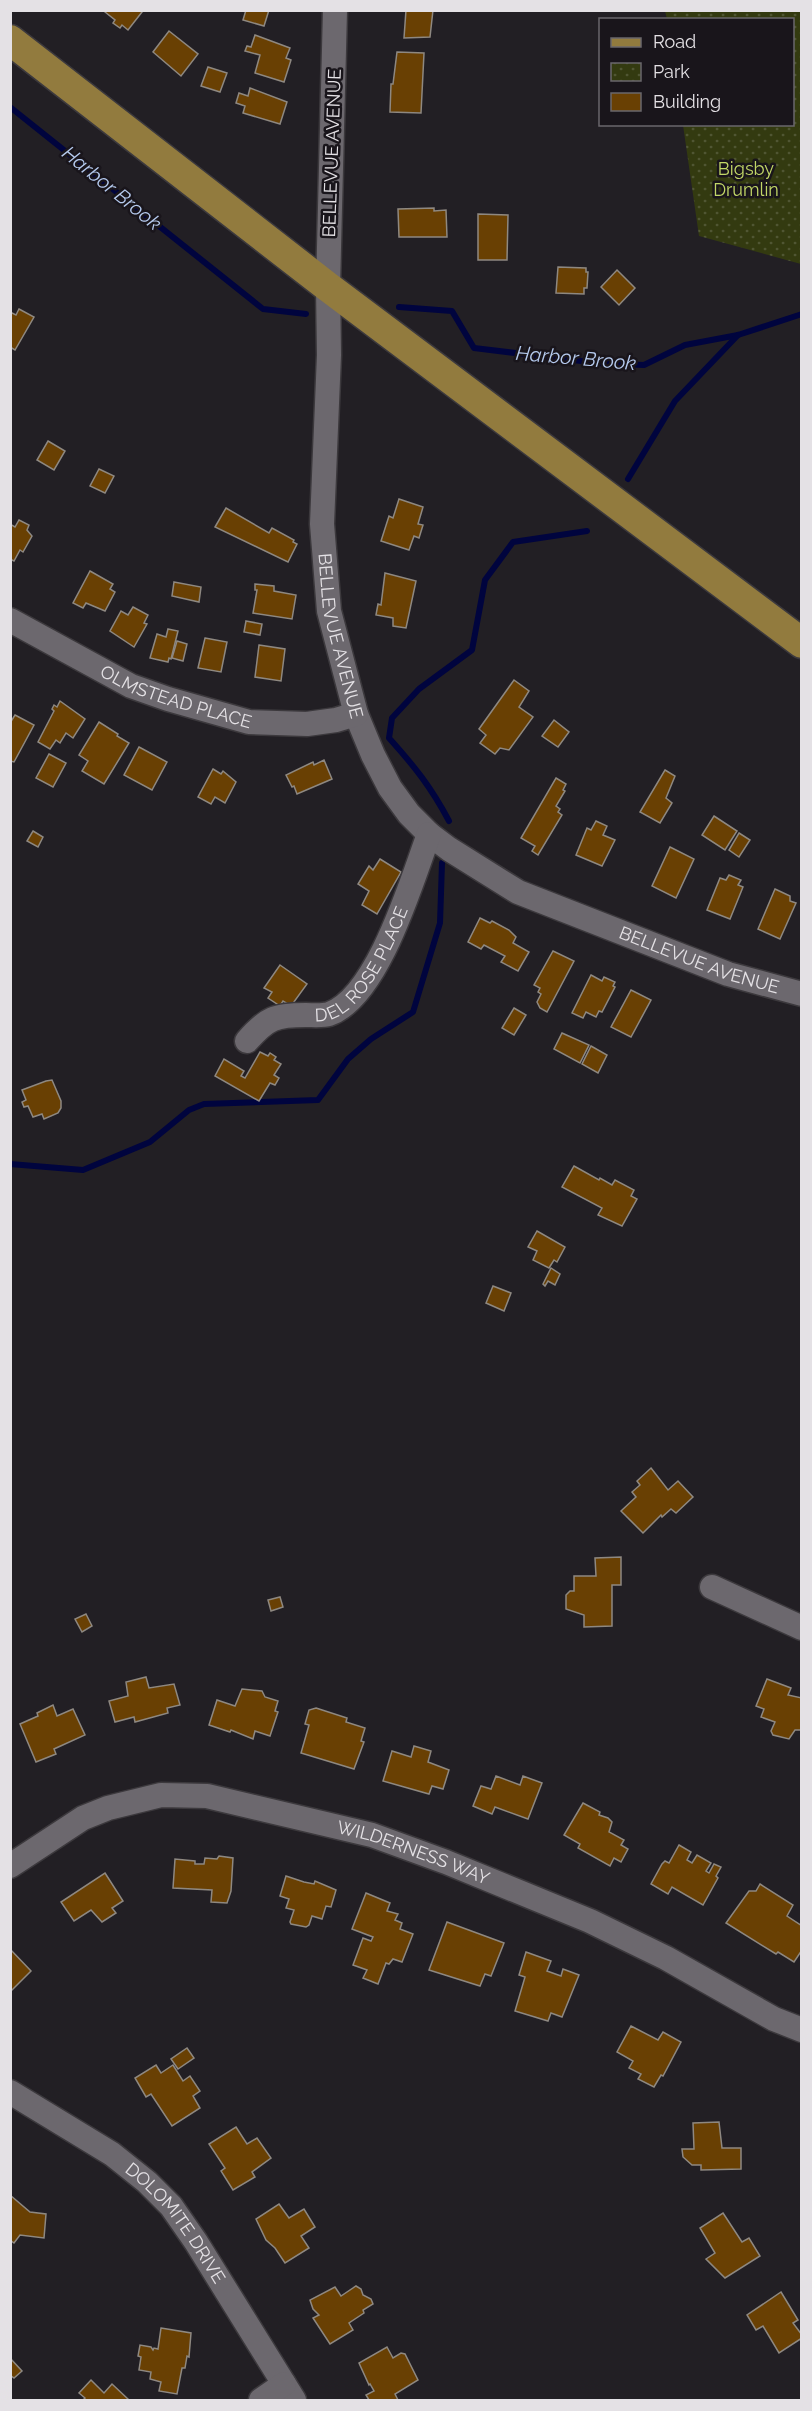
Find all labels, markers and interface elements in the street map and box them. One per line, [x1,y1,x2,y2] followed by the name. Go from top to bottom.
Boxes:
[599,18,794,126] legend
[653,31,696,52] text: Road
[653,61,690,82] text: Park
[318,68,345,238] street label: BELLEVUE AVENUE
[653,91,721,112] text: Building
[58,141,167,235] water label: Harbor Brook
[713,158,779,200] park label: Bigsby Drumlin
[515,341,637,375] water label: Harbor Brook
[314,553,368,721] street label: BELLEVUE AVENUE
[97,660,254,732] street label: OLMSTEAD PLACE
[314,903,412,1025] street label: DEL ROSE PLACE
[616,922,782,997] street label: BELLEVUE AVENUE
[335,1816,493,1889] street label: WILDERNESS WAY
[121,2158,230,2287] street label: DOLOMITE DRIVE

